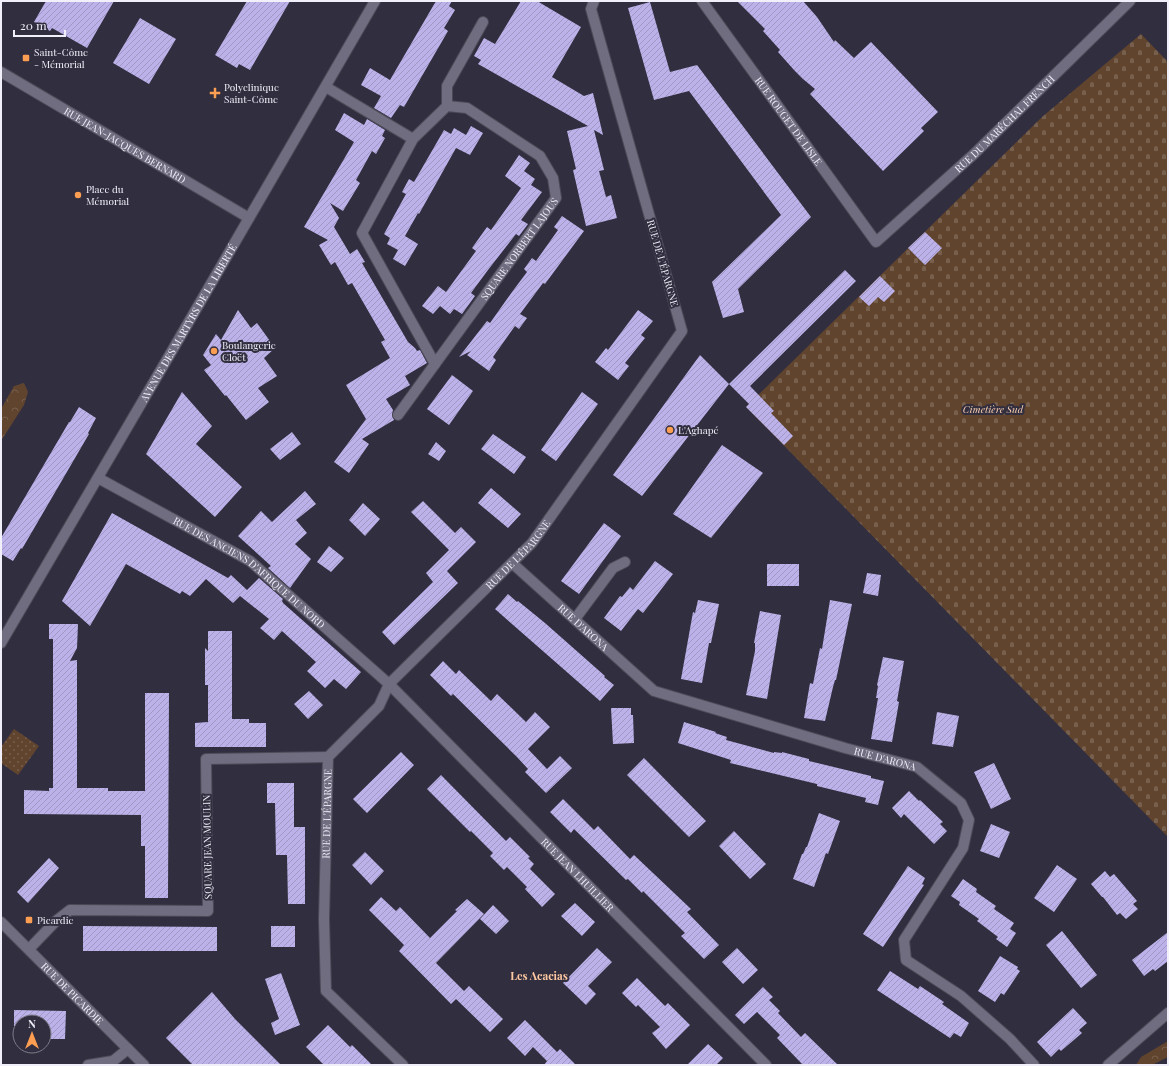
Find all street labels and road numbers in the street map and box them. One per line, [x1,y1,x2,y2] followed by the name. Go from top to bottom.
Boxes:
[951,71,1058,175] street label: RUE DU MARÉCHAL FRENCH
[752,74,825,168] street label: RUE ROUGET DE LISLE
[62,104,189,186] street label: RUE JEAN-JACQUES BERNARD
[477,195,561,303] street label: SQUARE NORBERT LAJOUS
[644,218,682,308] street label: RUE DE L'ÉPARGNE
[136,241,240,405] street label: AVENUE DES MARTYRS DE LA LIBERTÉ
[171,513,328,631] street label: RUE DES ANCIENS D'AFRIQUE DU NORD
[482,517,553,592] street label: RUE DE L'ÉPARGNE
[555,601,612,654] street label: RUE D'ARONA
[853,744,918,774] street label: RUE D'ARONA
[318,769,335,859] street label: RUE DE L'ÉPARGNE
[199,795,215,899] street label: SQUARE JEAN MOULIN
[538,835,618,915] street label: RUE JEAN LHUILLIER
[38,959,107,1028] street label: RUE DE PICARDIE

